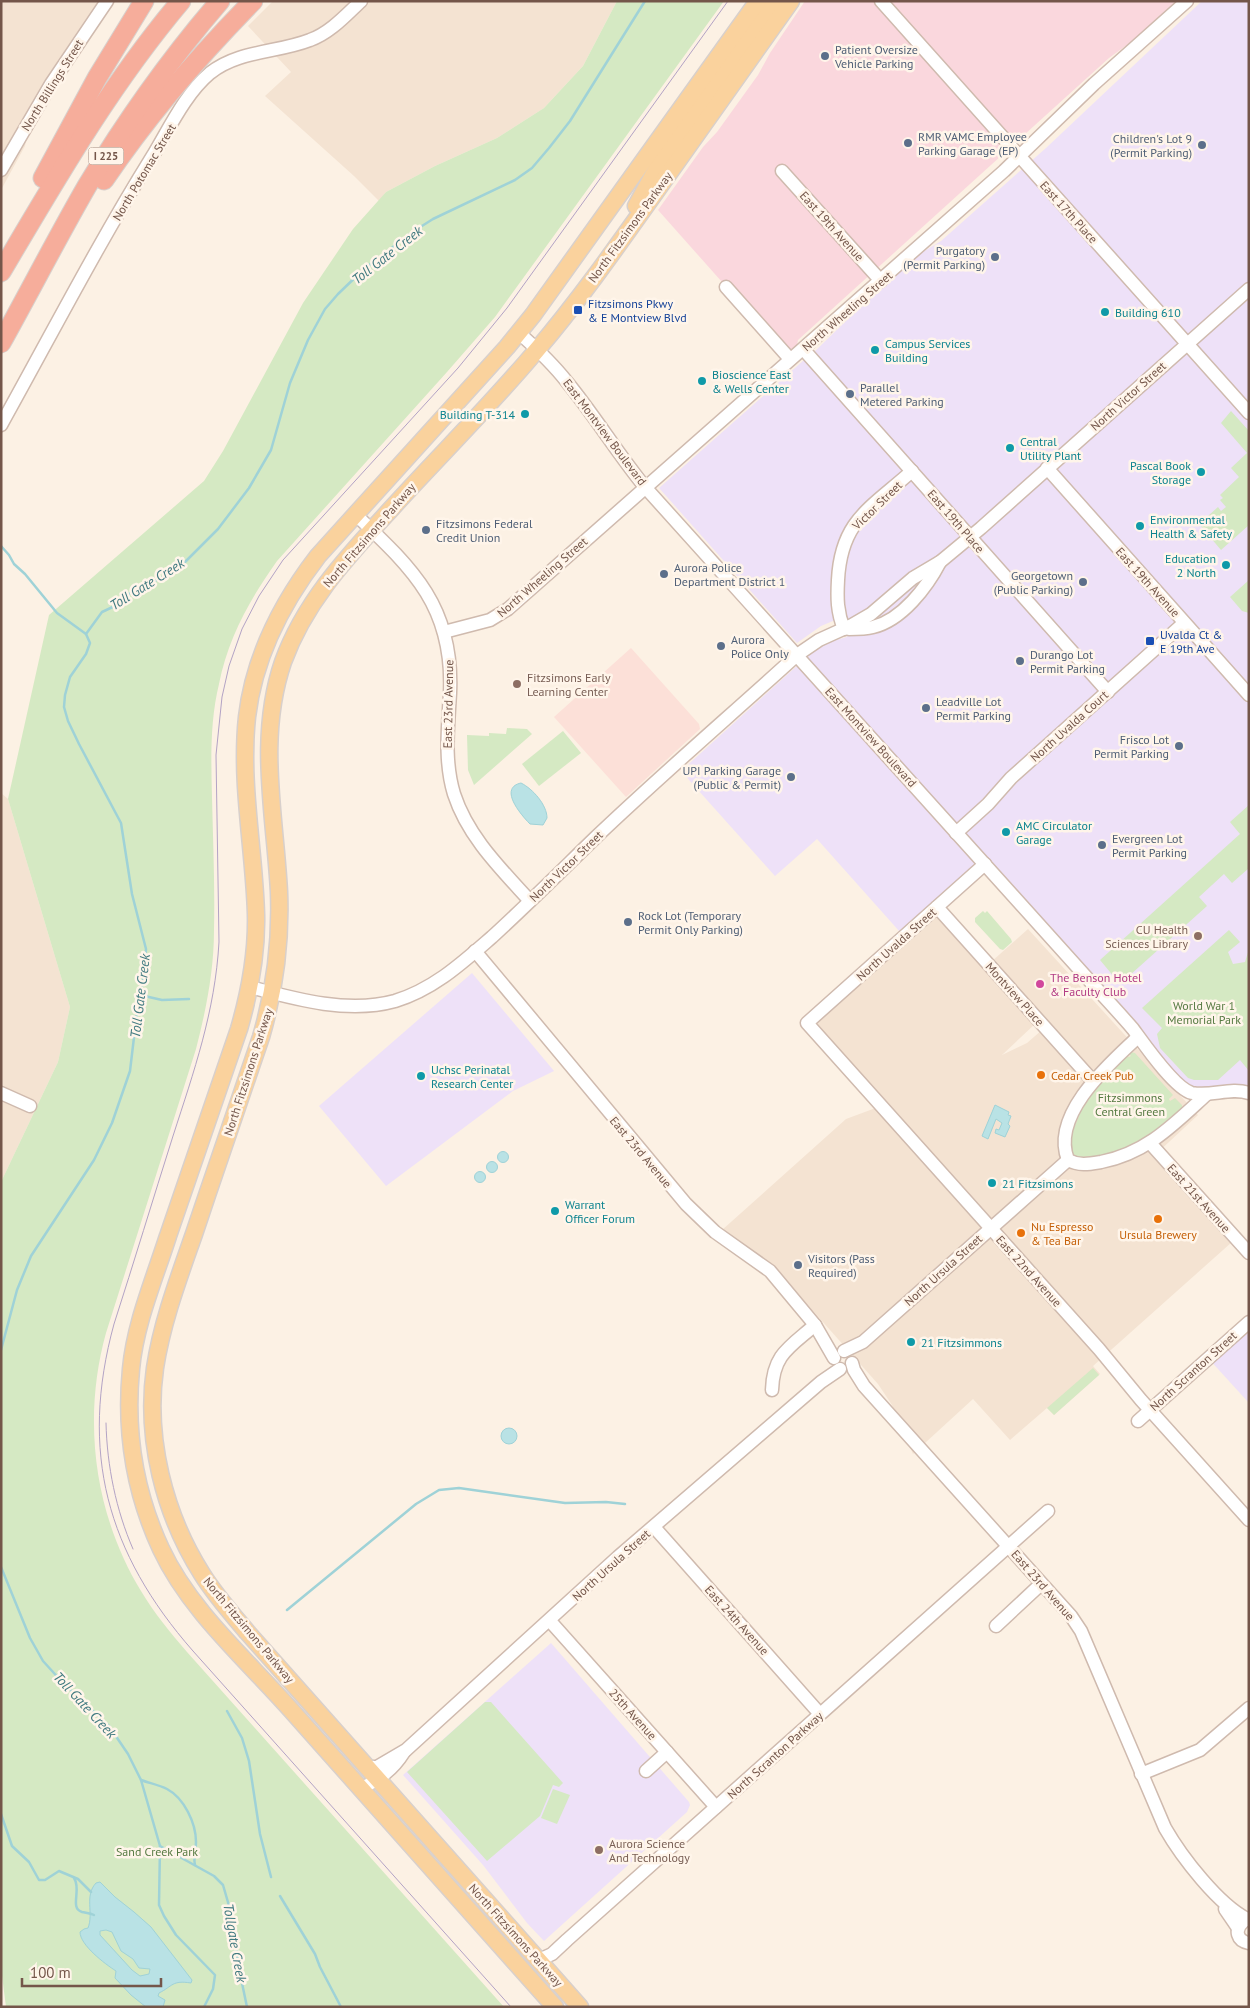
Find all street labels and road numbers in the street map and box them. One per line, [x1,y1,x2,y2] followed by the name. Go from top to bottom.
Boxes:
[18,36,86,134] street label: North Billings Street
[109,121,179,223] street label: North Potomac Street
[88,148,124,164] road number: I 225
[585,168,675,285] street label: North Fitzsimons Parkway
[1037,178,1101,246] street label: East 17th Place
[797,188,867,264] street label: East 19th Avenue
[799,268,895,354] street label: North Wheeling Street
[1087,358,1169,434] street label: North Victor Street
[560,376,650,488] street label: East Montview Boulevard
[848,477,905,533] street label: Victor Street
[320,479,419,590] street label: North Fitzsimons Parkway
[924,486,988,556] street label: East 19th Place
[494,534,590,620] street label: North Wheeling Street
[1113,544,1183,620] street label: East 19th Avenue
[440,660,456,748] street label: East 23rd Avenue
[822,684,920,790] street label: East Montview Boulevard
[1027,687,1111,765] street label: North Uvalda Court
[526,827,606,905] street label: North Victor Street
[853,904,939,984] street label: North Uvalda Street
[982,959,1048,1029] street label: Montview Place
[220,1006,276,1138] street label: North Fitzsimons Parkway
[607,1113,675,1191] street label: East 23rd Avenue
[1164,1161,1234,1235] street label: East 21st Avenue
[901,1231,985,1309] street label: North Ursula Street
[993,1232,1065,1310] street label: East 22nd Avenue
[1146,1328,1240,1414] street label: North Scranton Street
[569,1526,653,1604] street label: North Ursula Street
[1008,1547,1078,1623] street label: East 23rd Avenue
[200,1574,298,1686] street label: North Fitzsimons Parkway
[702,1582,772,1658] street label: East 24th Avenue
[606,1685,660,1743] street label: 25th Avenue
[724,1708,826,1802] street label: North Scranton Parkway
[466,1880,566,1990] street label: North Fitzsimons Parkway

